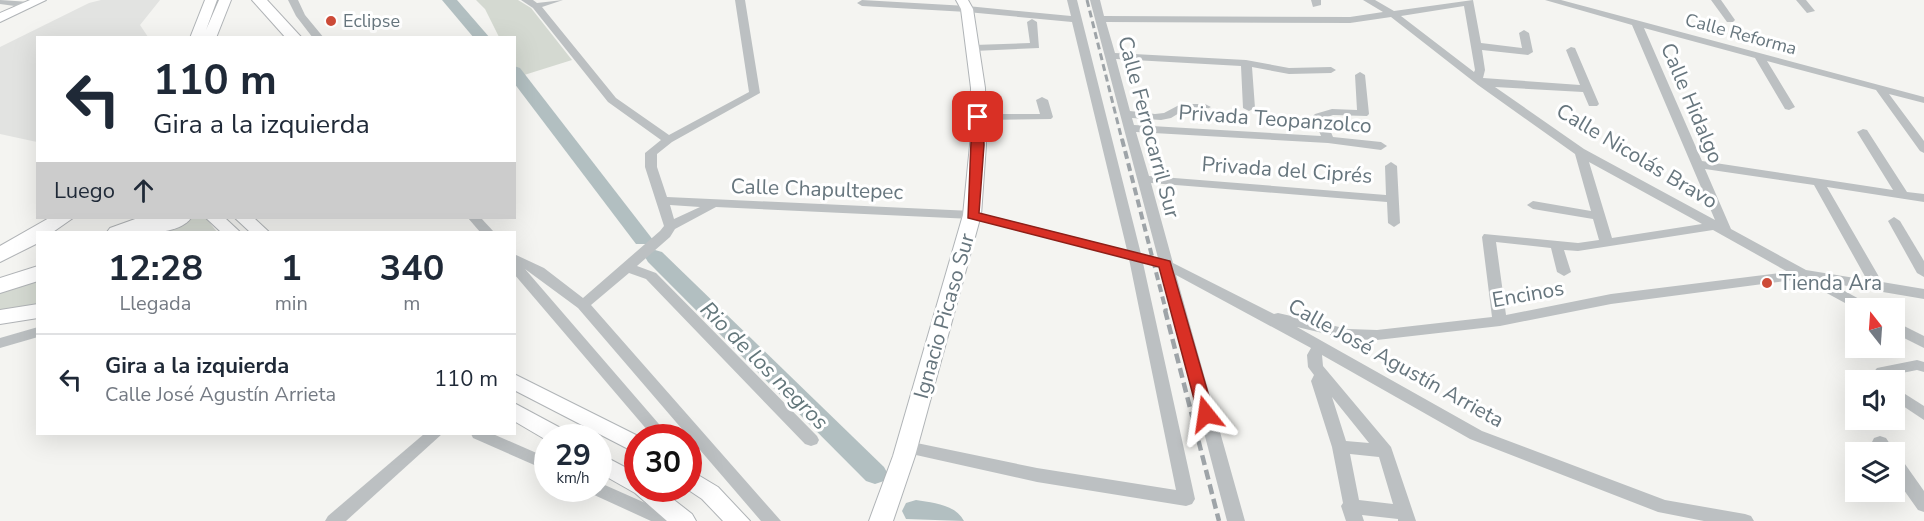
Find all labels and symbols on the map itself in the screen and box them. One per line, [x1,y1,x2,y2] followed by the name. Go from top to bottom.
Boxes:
[1683,8,1799,60] street label: Calle Reforma
[343,9,400,33] place label: Eclipse
[324,14,338,28] marker: Eclipse
[1111,33,1187,221] street label: Calle Ferrocarril Sur
[1654,39,1730,167] street label: Calle Hidalgo
[952,91,1003,142] pin
[1551,97,1723,215] street label: Calle Nicolás Bravo
[1177,98,1373,140] street label: Privada Teopanzolco
[1201,150,1373,190] street label: Privada del Ciprés
[730,172,904,206] street label: Calle Chapultepec
[907,230,981,402] street label: Ignacio Picaso Sur
[1779,269,1882,297] place label: Tienda Ara
[1490,274,1566,314] street label: Encinos
[1760,276,1774,290] marker: Tienda Ara
[1283,292,1509,434] street label: Calle José Agustín Arrieta
[693,295,835,437] water label: Rio de los negros
[1845,298,1905,358] north arrow
[1174,382,1238,446] position arrow
[624,424,702,502] speed limit sign: 30

